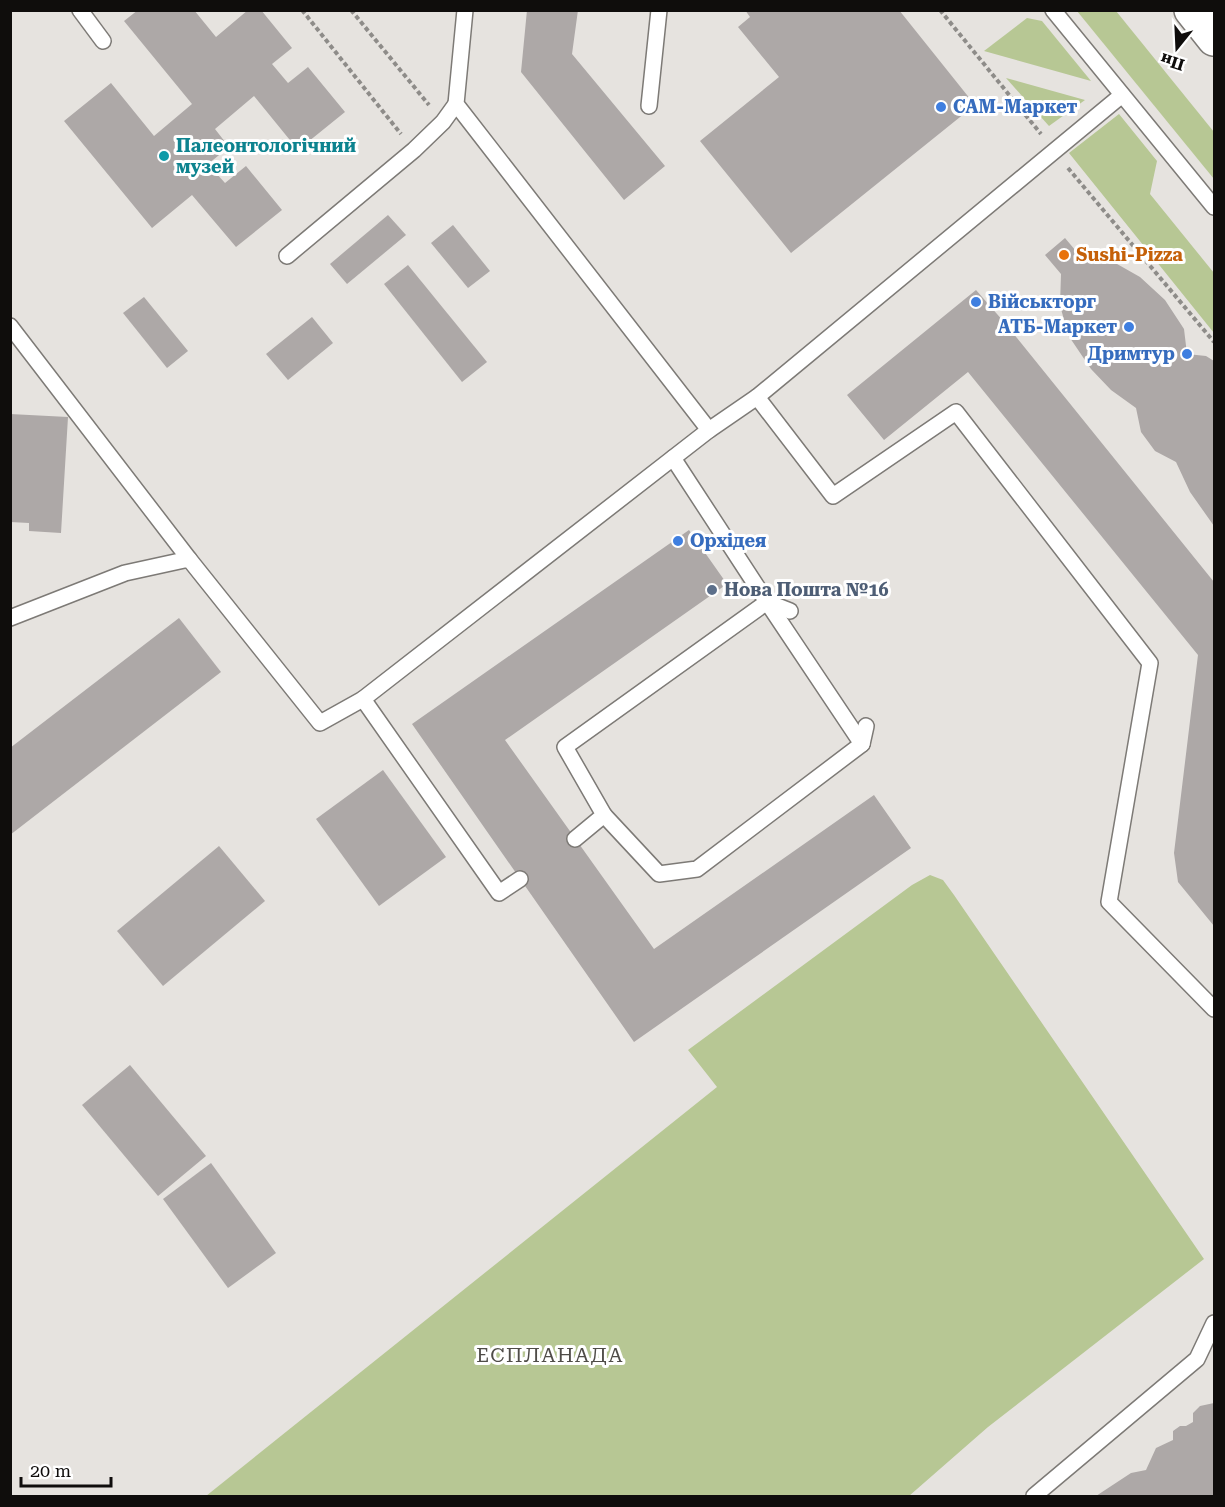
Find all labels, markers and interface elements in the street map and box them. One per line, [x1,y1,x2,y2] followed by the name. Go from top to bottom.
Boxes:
[1147,18,1207,78] north arrow
[1158,49,1187,75] text: Пн
[953,96,1078,117] place label: САМ-Маркет
[934,100,948,114] marker: САМ-Маркет
[176,135,356,177] place label: Палеонтологічний музей
[157,149,171,163] marker: Палеонтологічний музей
[1076,244,1183,265] place label: Sushi-Pizza
[1057,248,1071,262] marker: Sushi-Pizza
[988,291,1096,312] place label: Військторг
[969,295,983,309] marker: Військторг
[998,316,1117,337] place label: АТБ-Маркет
[1122,320,1136,334] marker: АТБ-Маркет
[1088,343,1175,364] place label: Дримтур
[1180,347,1194,361] marker: Дримтур
[690,530,766,551] place label: Орхідея
[671,534,685,548] marker: Орхідея
[724,579,889,600] place label: Нова Пошта №16
[705,583,719,597] marker: Нова Пошта №16
[476,1343,624,1367] district label: ЕСПЛАНАДА
[21,1450,111,1488] scale bar
[30,1460,71,1481] text: 20 m

